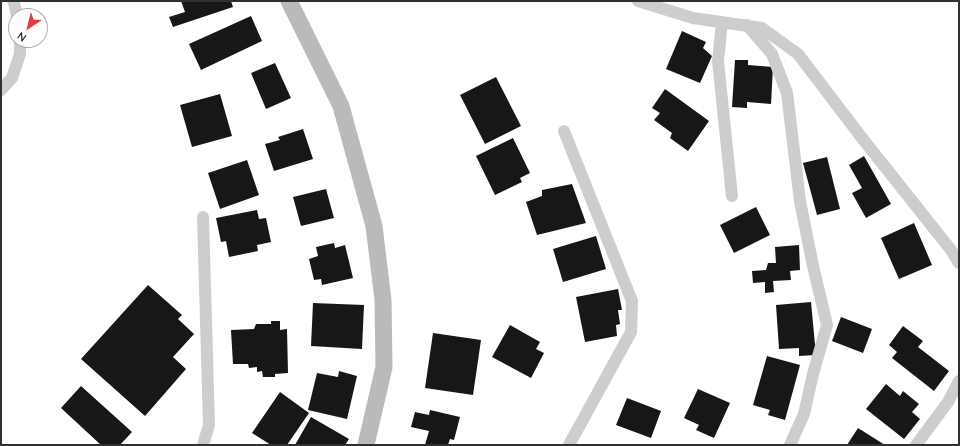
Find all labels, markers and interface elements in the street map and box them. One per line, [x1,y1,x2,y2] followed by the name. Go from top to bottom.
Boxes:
[8,8,48,48] north arrow
[14,29,29,45] text: N

